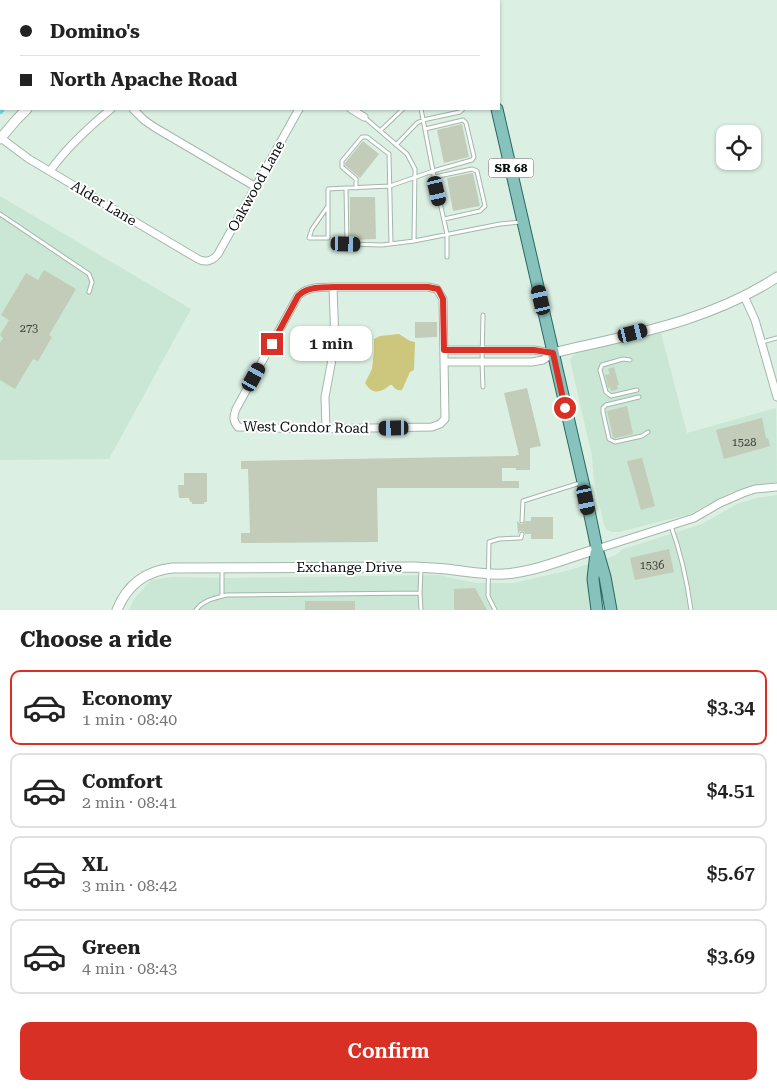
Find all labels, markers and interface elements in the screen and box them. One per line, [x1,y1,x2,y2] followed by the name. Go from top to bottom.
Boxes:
[50,20,140,43] text: Domino's
[50,68,237,91] text: North Apache Road
[716,125,761,170] map controls
[716,125,761,170] button: locate
[224,137,288,234] street label: Oakwood Lane
[488,158,534,178] road number: SR 68
[426,175,447,207] car
[68,177,140,229] street label: Alder Lane
[330,236,361,252] car
[530,284,551,316] car
[20,322,38,335] house number: 273
[616,322,649,344] car
[290,326,372,362] callout: 1 min
[261,333,283,355] route end
[309,334,353,353] text: 1 min
[240,360,267,394] car
[554,397,576,419] route start
[243,418,369,436] street label: West Condor Road
[378,420,409,436] car
[732,436,756,449] house number: 1528
[575,484,596,516] car
[296,559,402,575] street label: Exchange Drive
[640,559,664,572] house number: 1536
[20,627,172,652] text: Choose a ride
[22,685,67,730] icon: car
[82,687,172,710] text: Economy
[707,696,755,719] text: $3.34
[82,710,177,729] text: 1 min · 08:40
[22,768,67,813] icon: car
[82,770,163,793] text: Comfort
[707,779,755,802] text: $4.51
[82,793,177,812] text: 2 min · 08:41
[22,851,67,896] icon: car
[82,853,108,876] text: XL
[707,862,755,885] text: $5.67
[82,876,177,895] text: 3 min · 08:42
[22,934,67,979] icon: car
[82,936,140,959] text: Green
[707,945,755,968] text: $3.69
[82,959,177,978] text: 4 min · 08:43
[20,1022,757,1080] button: Confirm

